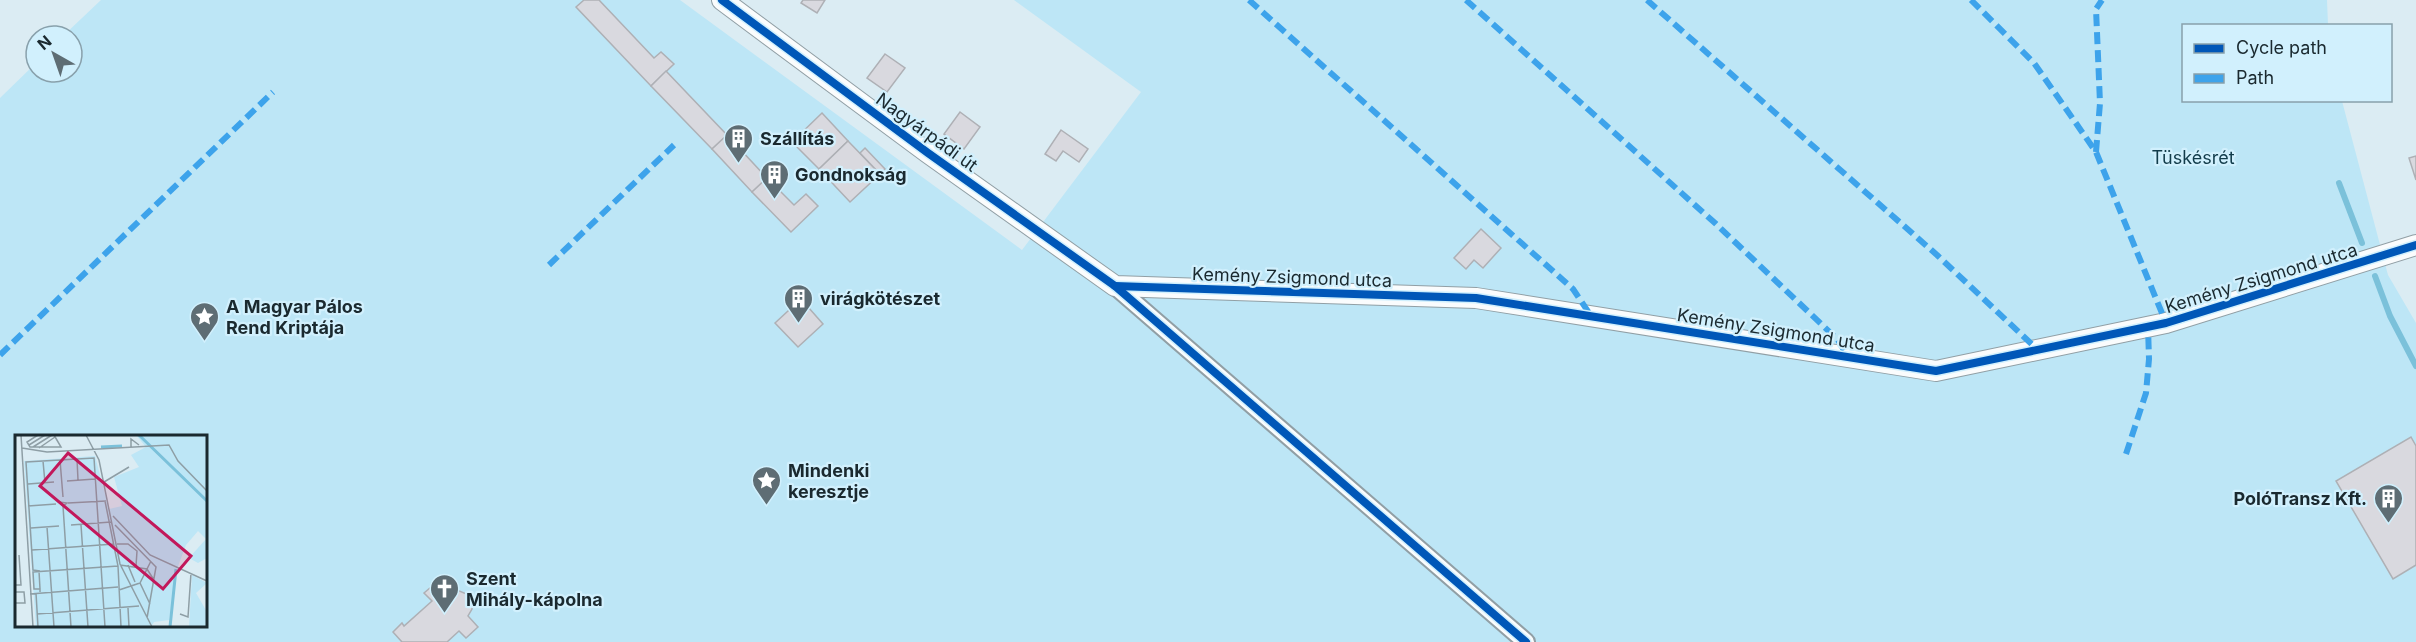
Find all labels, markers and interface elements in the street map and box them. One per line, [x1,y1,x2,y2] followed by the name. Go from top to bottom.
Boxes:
[24,24,84,84] north arrow
[2182,24,2392,102] legend
[33,31,55,54] text: N
[2236,37,2327,58] text: Cycle path
[2236,67,2274,88] text: Path
[872,88,982,176] street label: Nagyárpádi út
[723,122,755,164] building icon: Szállítás
[760,128,834,149] place label: Szállítás
[2151,147,2235,168] park label: Tüskésrét
[758,158,790,200] building icon: Gondnokság
[795,164,907,185] place label: Gondnokság
[2162,239,2360,317] street label: Kemény Zsigmond utca
[1192,263,1392,291] street label: Kemény Zsigmond utca
[783,282,815,324] building icon: virágkötészet
[820,288,941,309] place label: virágkötészet
[226,296,363,338] place label: A Magyar Pálos Rend Kriptája
[189,300,221,342] place icon: A Magyar Pálos Rend Kriptája
[1676,304,1876,356] street label: Kemény Zsigmond utca
[15,435,207,627] inset map
[788,460,869,502] place label: Mindenki keresztje
[751,464,783,506] place icon: Mindenki keresztje
[2372,482,2404,524] building icon: PolóTransz Kft.
[2234,488,2367,509] place label: PolóTransz Kft.
[466,568,603,610] place label: Szent Mihály-kápolna
[429,572,461,614] church icon: Szent Mihály-kápolna

